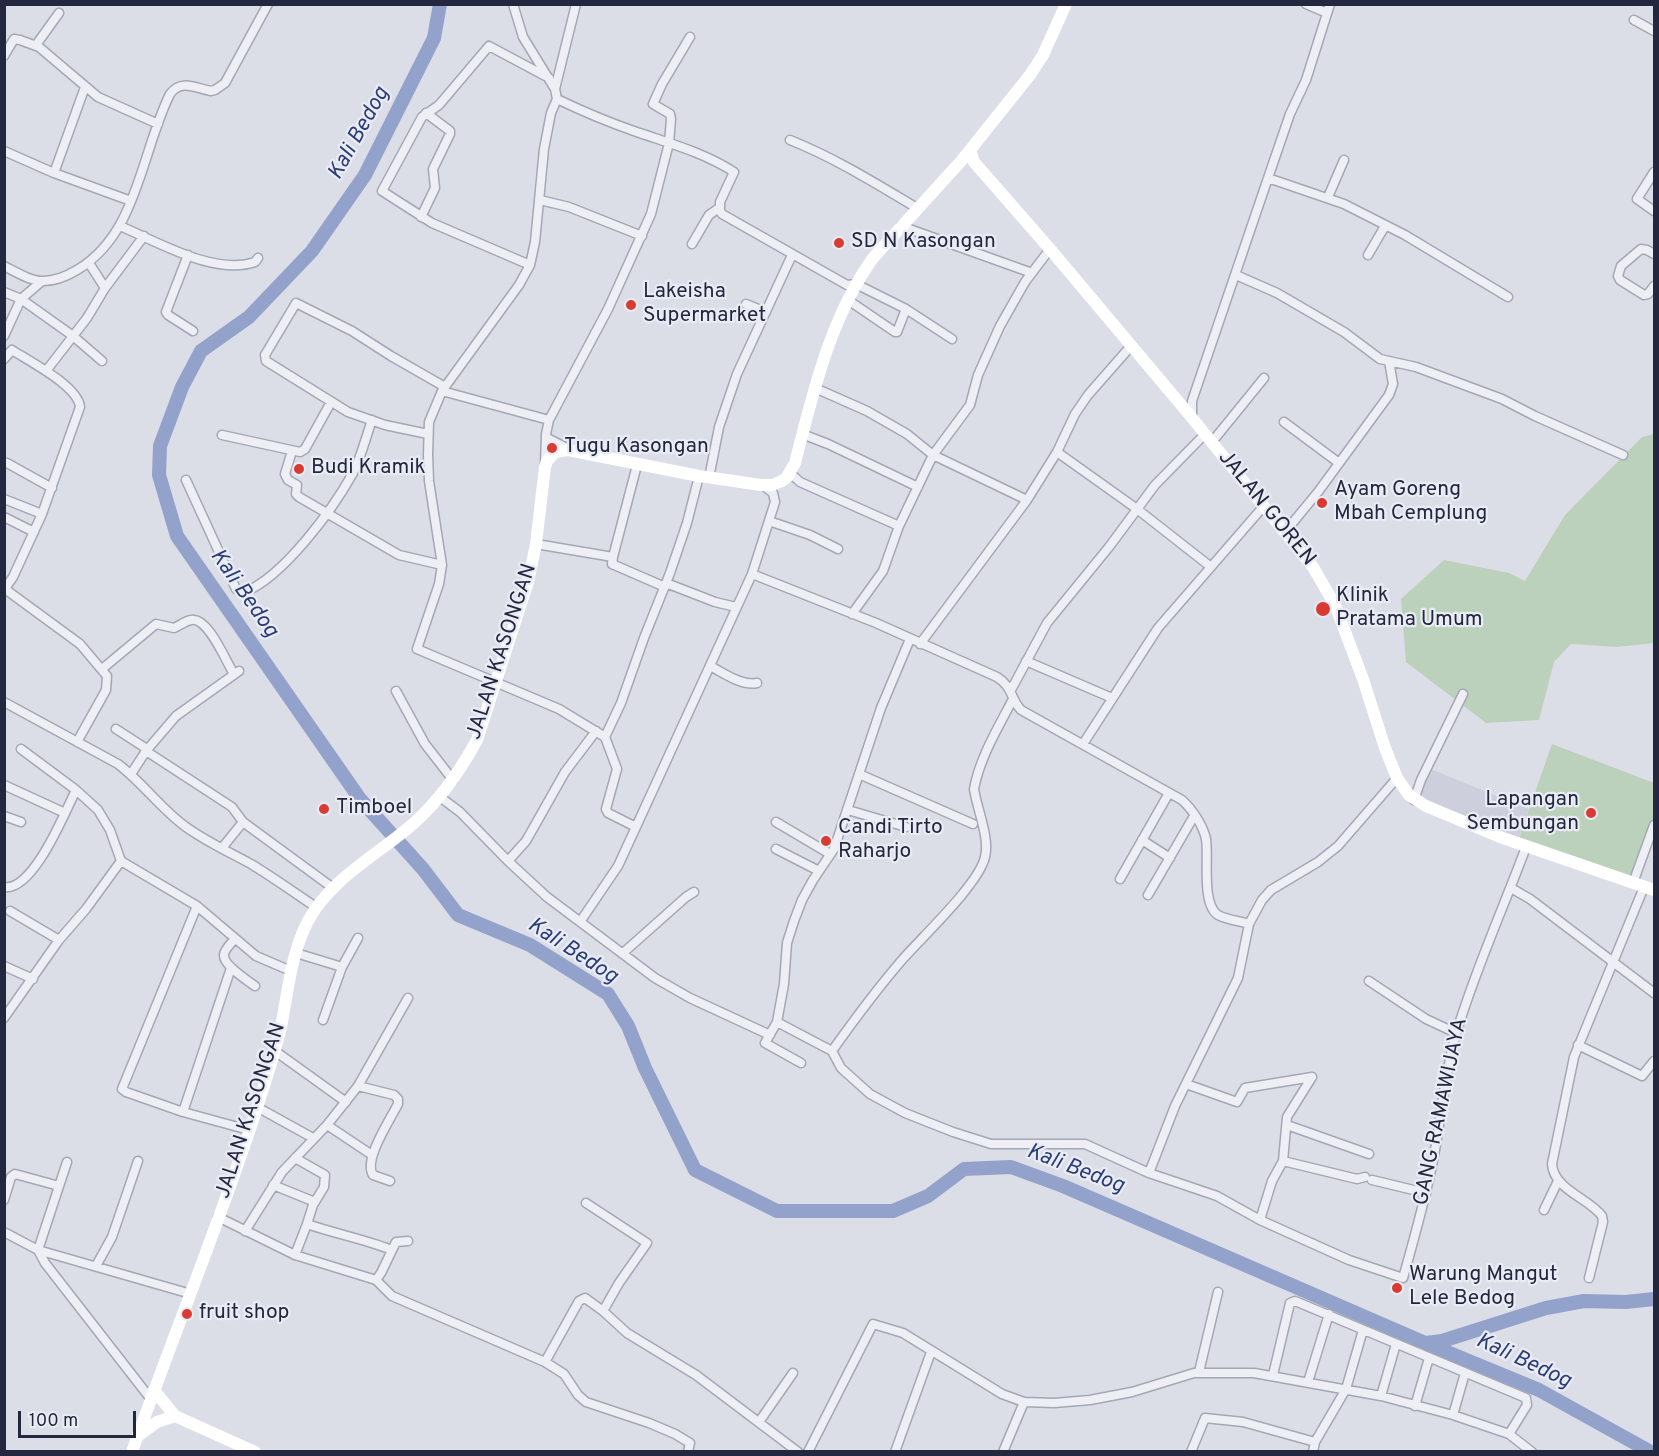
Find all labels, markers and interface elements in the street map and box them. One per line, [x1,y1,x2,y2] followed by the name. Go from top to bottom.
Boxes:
[324,83,396,185] water label: Kali Bedog
[851,230,996,256] place label: SD N Kasongan
[832,236,846,250] marker: SD N Kasongan
[643,280,766,330] place label: Lakeisha Supermarket
[624,298,638,312] marker: Lakeisha Supermarket
[564,435,709,461] place label: Tugu Kasongan
[545,441,559,455] marker: Tugu Kasongan
[1212,446,1320,572] street label: JALAN GOREN
[311,456,426,482] place label: Budi Kramik
[292,462,306,476] marker: Budi Kramik
[1334,478,1487,528] place label: Ayam Goreng Mbah Cemplung
[1315,496,1329,510] marker: Ayam Goreng Mbah Cemplung
[203,545,283,643] water label: Kali Bedog
[463,561,543,743] street label: JALAN KASONGAN
[1336,584,1483,634] place label: Klinik Pratama Umum
[1314,600,1332,618] marker: Klinik Pratama Umum
[1466,788,1579,838] place label: Lapangan Sembungan
[336,796,412,822] place label: Timboel
[317,802,331,816] marker: Timboel
[1584,806,1598,820] marker: Lapangan Sembungan
[838,816,943,866] place label: Candi Tirto Raharjo
[819,834,833,848] marker: Candi Tirto Raharjo
[522,913,622,991] water label: Kali Bedog
[1410,1016,1474,1208] street label: GANG RAMAWIJAYA
[212,1020,292,1202] street label: JALAN KASONGAN
[1023,1139,1127,1201] water label: Kali Bedog
[1409,1263,1558,1313] place label: Warung Mangut Lele Bedog
[1390,1281,1404,1295] marker: Warung Mangut Lele Bedog
[199,1301,289,1327] place label: fruit shop
[180,1307,194,1321] marker: fruit shop
[1471,1328,1575,1396] water label: Kali Bedog
[21,1399,140,1437] scale bar
[29,1410,78,1433] text: 100 m

